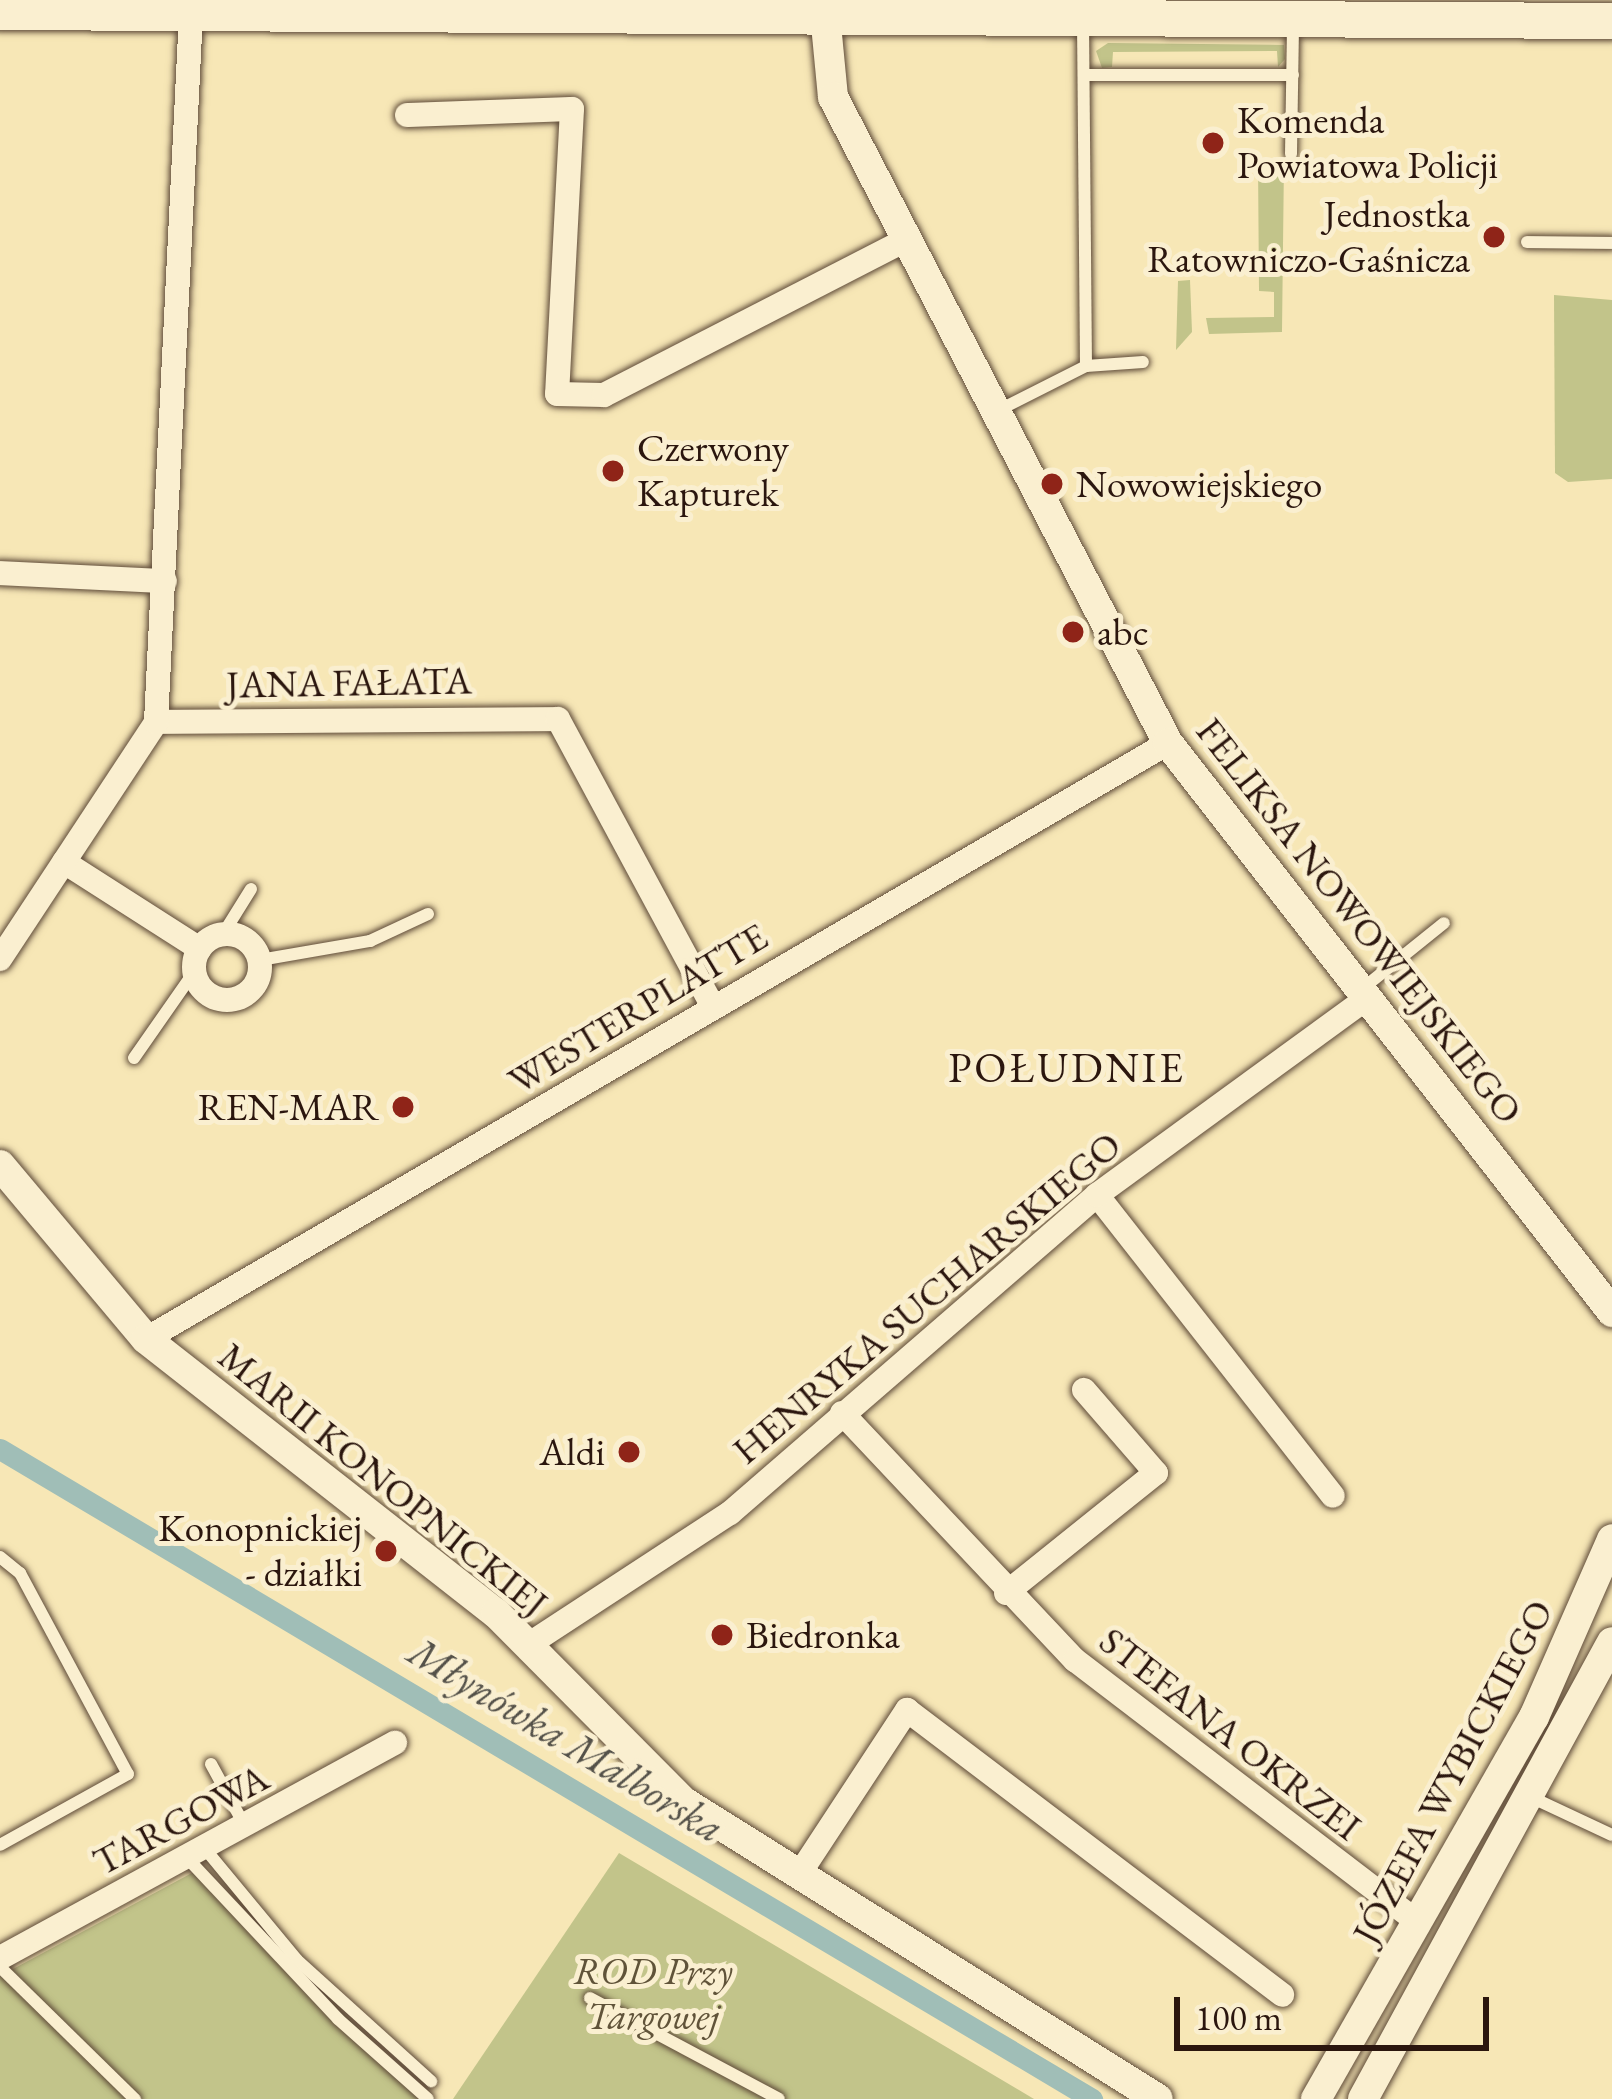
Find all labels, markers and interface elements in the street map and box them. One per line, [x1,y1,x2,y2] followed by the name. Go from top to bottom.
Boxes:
[1237,98,1498,189] place label: Komenda Powiatowa Policji
[1200,130,1226,156] marker: Komenda Powiatowa Policji
[1147,192,1470,283] place label: Jednostka Ratowniczo-Gaśnicza
[1481,224,1507,250] marker: Jednostka Ratowniczo-Gaśnicza
[637,426,789,517] place label: Czerwony Kapturek
[600,458,626,484] marker: Czerwony Kapturek
[1076,461,1322,507] place label: Nowowiejskiego
[1039,471,1065,497] marker: Nowowiejskiego
[1097,609,1149,655] place label: abc
[1060,619,1086,645] marker: abc
[226,657,472,709] street label: JANA FAŁATA
[1186,709,1532,1133] street label: FELIKSA NOWOWIEJSKIEGO
[500,913,776,1105] street label: WESTERPLATTE
[948,1043,1186,1093] district label: POŁUDNIE
[198,1084,379,1130] place label: REN-MAR
[390,1094,416,1120] marker: REN-MAR
[723,1122,1131,1474] street label: HENRYKA SUCHARSKIEGO
[209,1333,557,1627] street label: MARII KONOPNICKIEJ
[539,1429,605,1475] place label: Aldi
[616,1439,642,1465] marker: Aldi
[158,1506,362,1597] place label: Konopnickiej - działki
[373,1538,399,1564] marker: Konopnickiej - działki
[1343,1592,1563,1952] street label: JÓZEFA WYBICKIEGO
[746,1612,900,1658] place label: Biedronka
[1090,1617,1370,1851] street label: STEFANA OKRZEI
[709,1622,735,1648] marker: Biedronka
[399,1626,733,1854] water label: Młynówka Malborska
[85,1754,277,1886] street label: TARGOWA
[573,1949,733,2040] park label: ROD Przy Targowej
[1180,1973,1495,2047] scale bar
[1195,1994,1282,2041] text: 100 m

